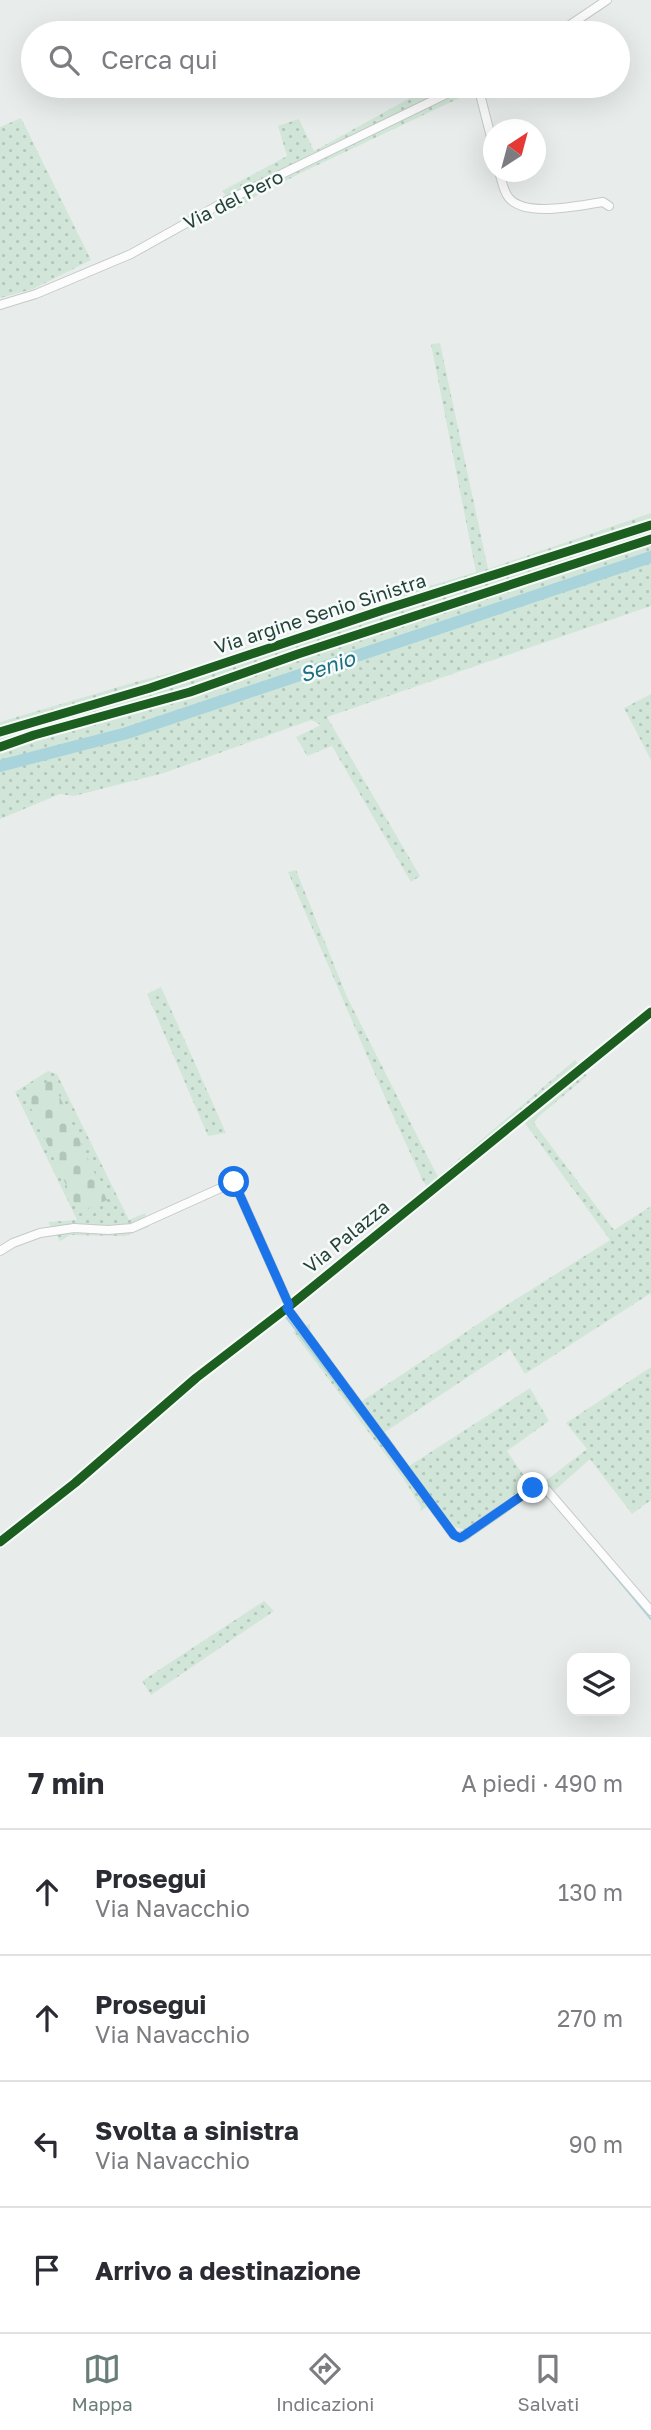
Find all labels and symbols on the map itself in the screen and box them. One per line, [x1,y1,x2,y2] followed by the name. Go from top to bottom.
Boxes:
[483,119,546,182] north arrow
[179,164,287,234] street label: Via del Pero
[211,568,429,658] street label: Via argine Senio Sinistra
[296,644,359,688] water label: Senio
[218,1166,249,1197] route start
[299,1195,393,1277] street label: Via Palazza
[517,1472,548,1503] route end

